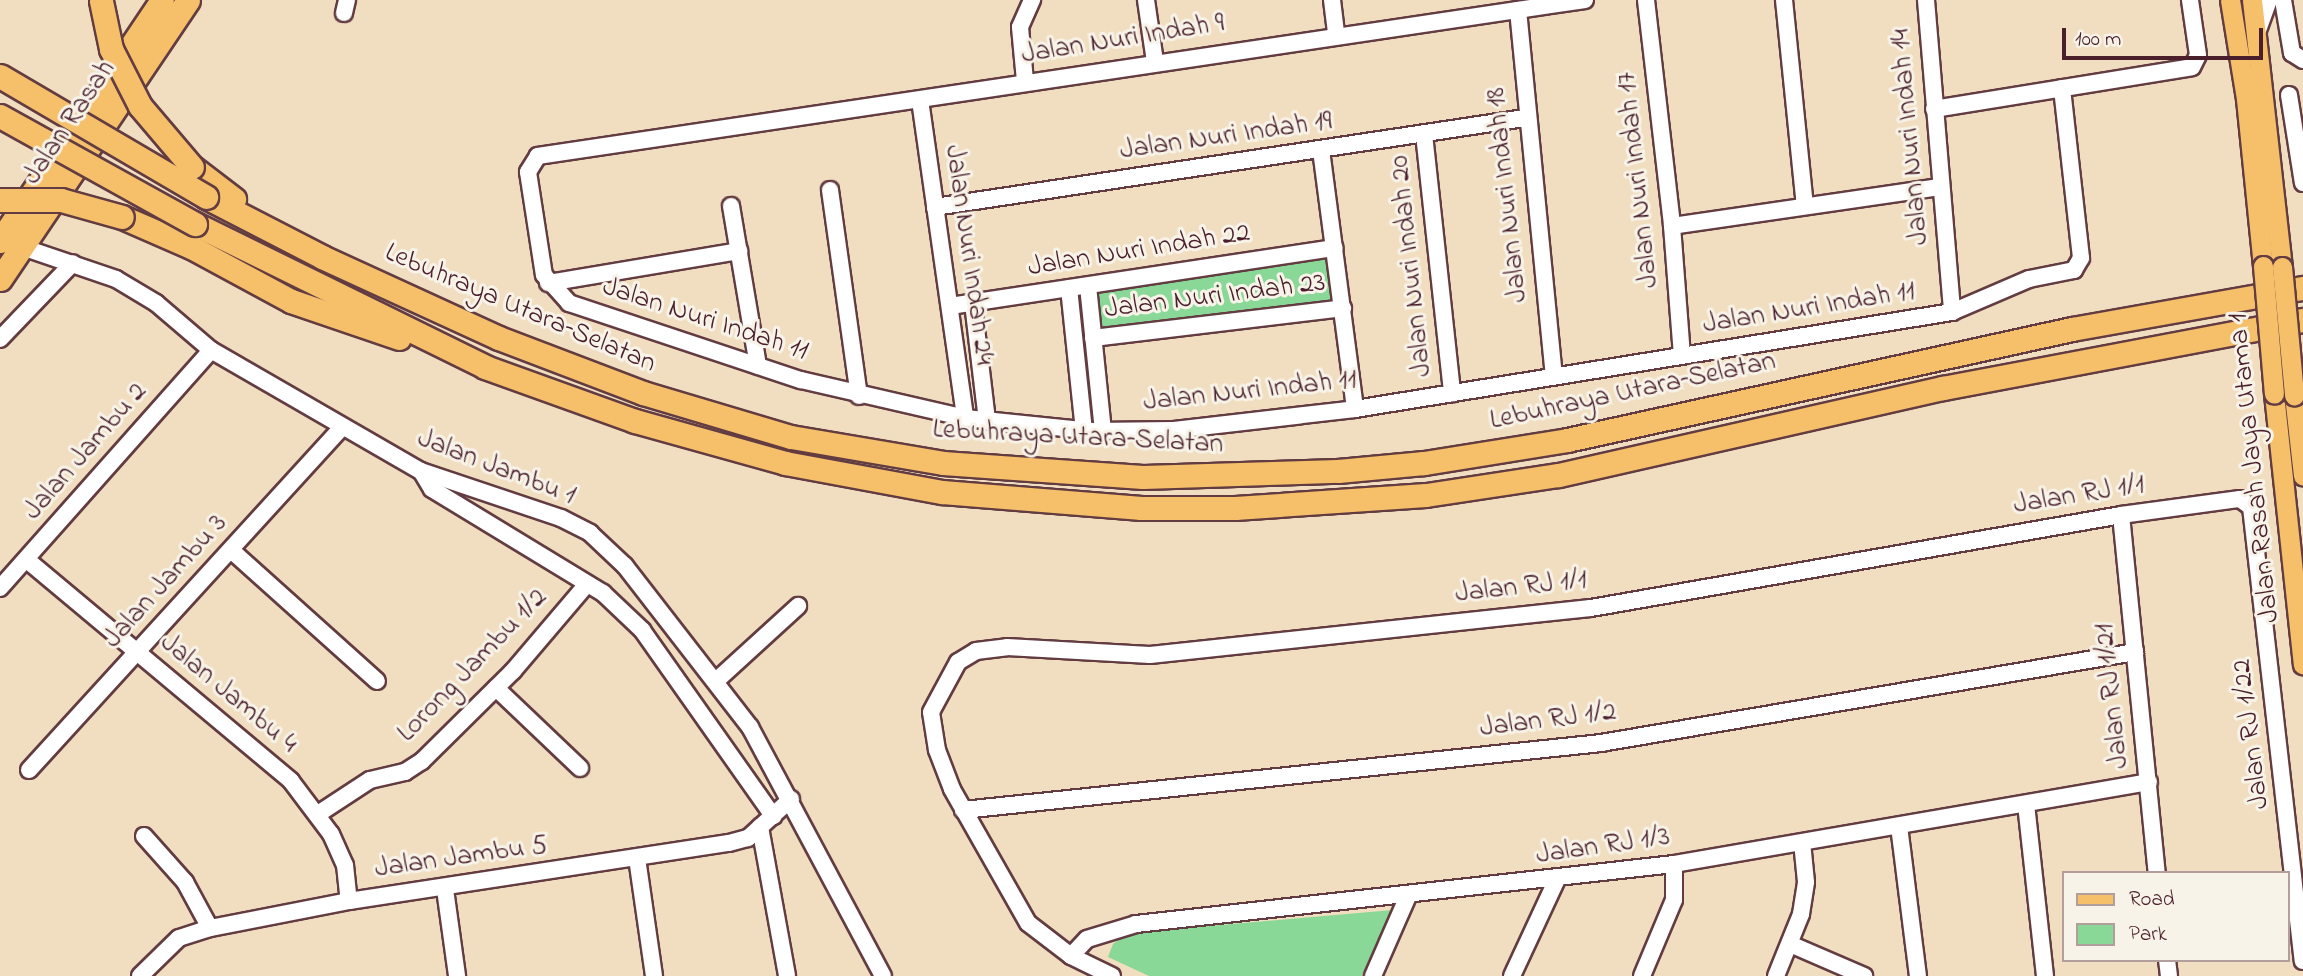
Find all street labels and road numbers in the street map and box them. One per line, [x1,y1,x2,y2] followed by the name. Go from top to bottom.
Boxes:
[1019,7,1227,73] street label: Jalan Nuri Indah 9
[1885,27,1937,247] street label: Jalan Nuri Indah 14
[16,54,124,192] street label: Jalan Rasah
[1611,70,1667,290] street label: Jalan Nuri Indah 17
[1480,86,1536,304] street label: Jalan Nuri Indah 18
[1118,105,1334,169] street label: Jalan Nuri Indah 19
[936,143,1000,367] street label: Jalan Nuri Indah 24
[1384,154,1440,378] street label: Jalan Nuri Indah 20
[1026,217,1252,285] street label: Jalan Nuri Indah 22
[379,237,661,381] street label: Lebuhraya Utara–Selatan
[1103,267,1327,327] street label: Jalan Nuri Indah 23
[598,271,812,369] street label: Jalan Nuri Indah 11
[1701,276,1917,342] street label: Jalan Nuri Indah 11
[2222,312,2288,624] street label: Jalan Rasah Jaya Utama 1
[1487,345,1779,439] street label: Lebuhraya Utara–Selatan
[1142,364,1358,420] street label: Jalan Nuri Indah 11
[17,376,155,528] street label: Jalan Jambu 2
[932,414,1224,462] street label: Lebuhraya Utara–Selatan
[412,422,580,514] street label: Jalan Jambu 1
[2011,469,2147,523] street label: Jalan RJ 1/1
[97,508,235,656] street label: Jalan Jambu 3
[1454,564,1588,612] street label: Jalan RJ 1/1
[391,582,555,750] street label: Lorong Jambu 1/2
[2089,622,2137,770] street label: Jalan RJ 1/21
[152,627,304,761] street label: Jalan Jambu 4
[2226,657,2278,811] street label: Jalan RJ 1/22
[1478,696,1618,746] street label: Jalan RJ 1/2
[1534,821,1672,873] street label: Jalan RJ 1/3
[373,829,549,887] street label: Jalan Jambu 5

